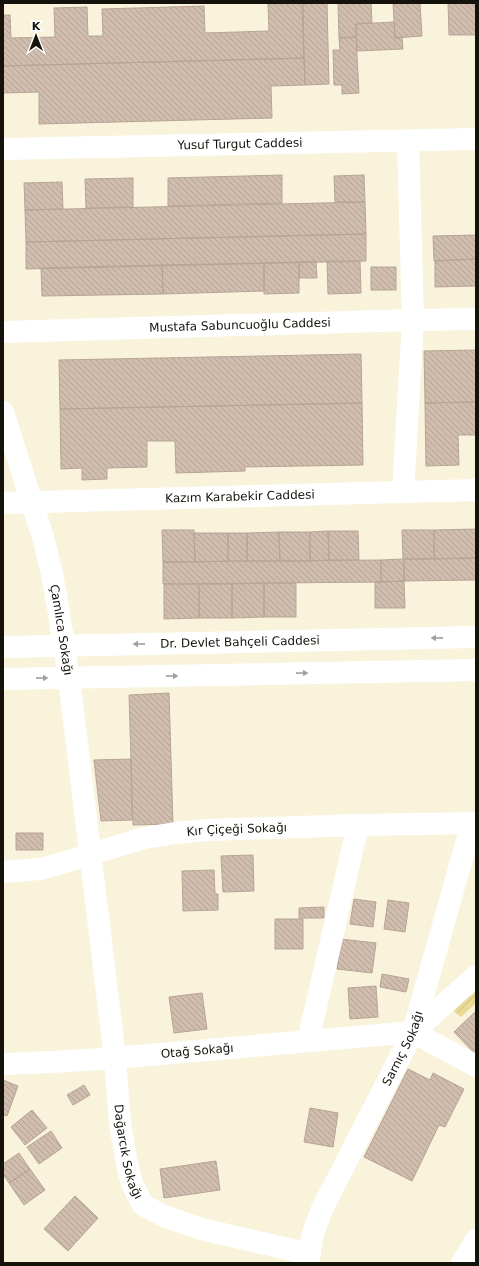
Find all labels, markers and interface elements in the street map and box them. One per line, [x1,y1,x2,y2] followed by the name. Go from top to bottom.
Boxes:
[16,16,56,56] north arrow
[32,20,41,33] text: K
[176,136,303,152] street label: Yusuf Turgut Caddesi
[149,315,331,335] street label: Mustafa Sabuncuoğlu Caddesi
[165,487,315,506] street label: Kazım Karabekir Caddesi
[47,583,76,676] street label: Çamlıca Sokağı
[160,633,320,651] street label: Dr. Devlet Bahçeli Caddesi
[430,635,443,641] one-way arrow
[133,641,145,648] one-way arrow
[296,670,308,677] one-way arrow
[166,673,178,680] one-way arrow
[36,675,49,681] one-way arrow
[186,820,287,839] street label: Kır Çiçeği Sokağı
[380,1009,426,1088] street label: Sarnıç Sokağı
[160,1041,234,1061] street label: Otağ Sokağı
[112,1104,146,1201] street label: Dağarcık Sokağı

